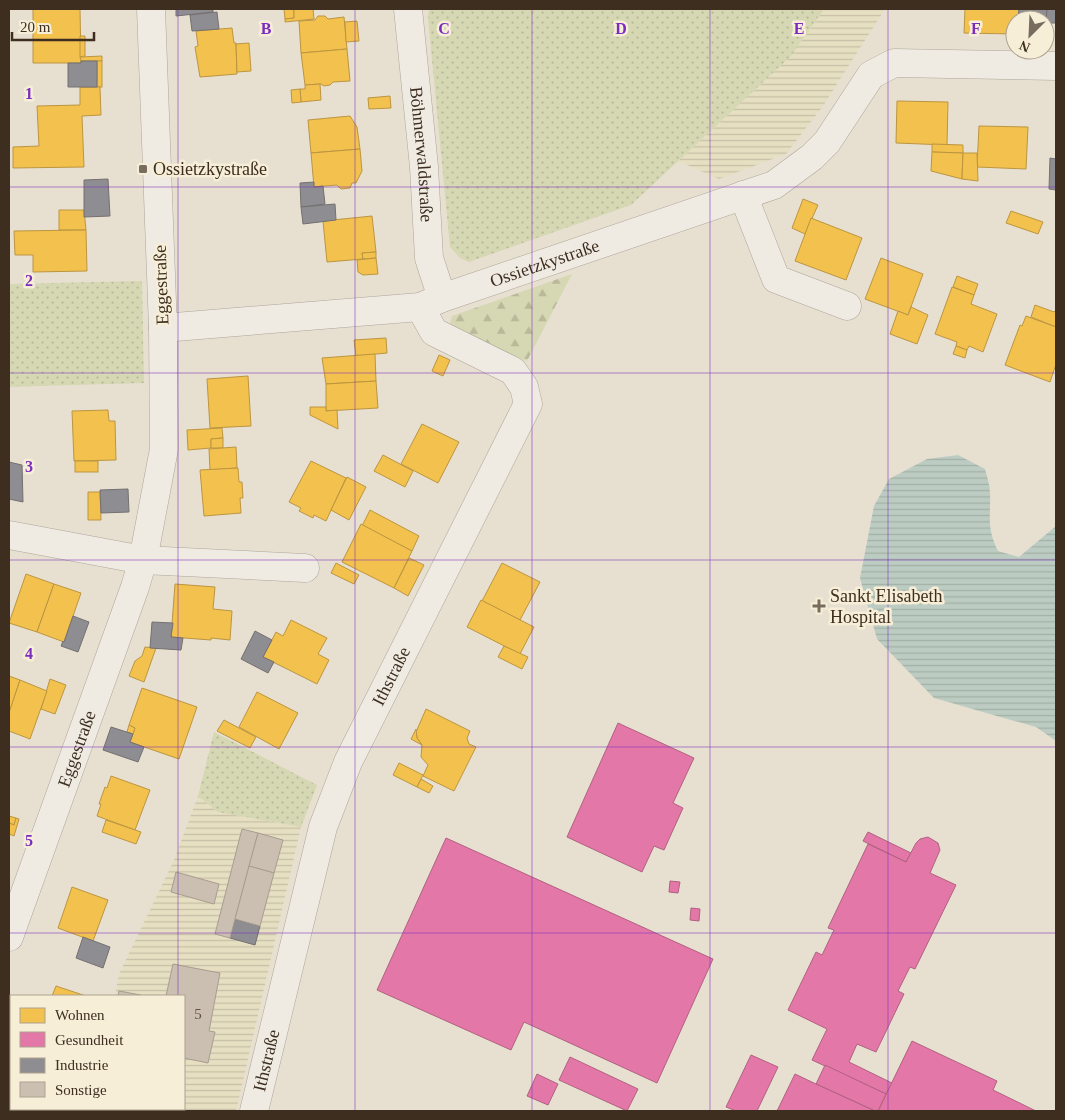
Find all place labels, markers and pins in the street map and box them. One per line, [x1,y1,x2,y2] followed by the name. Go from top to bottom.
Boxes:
[153,159,267,179] place label: Ossietzkystraße
[137,163,149,175] marker: Ossietzkystraße
[830,586,942,627] place label: Sankt Elisabeth Hospital
[812,599,826,613] marker: Sankt Elisabeth Hospital

